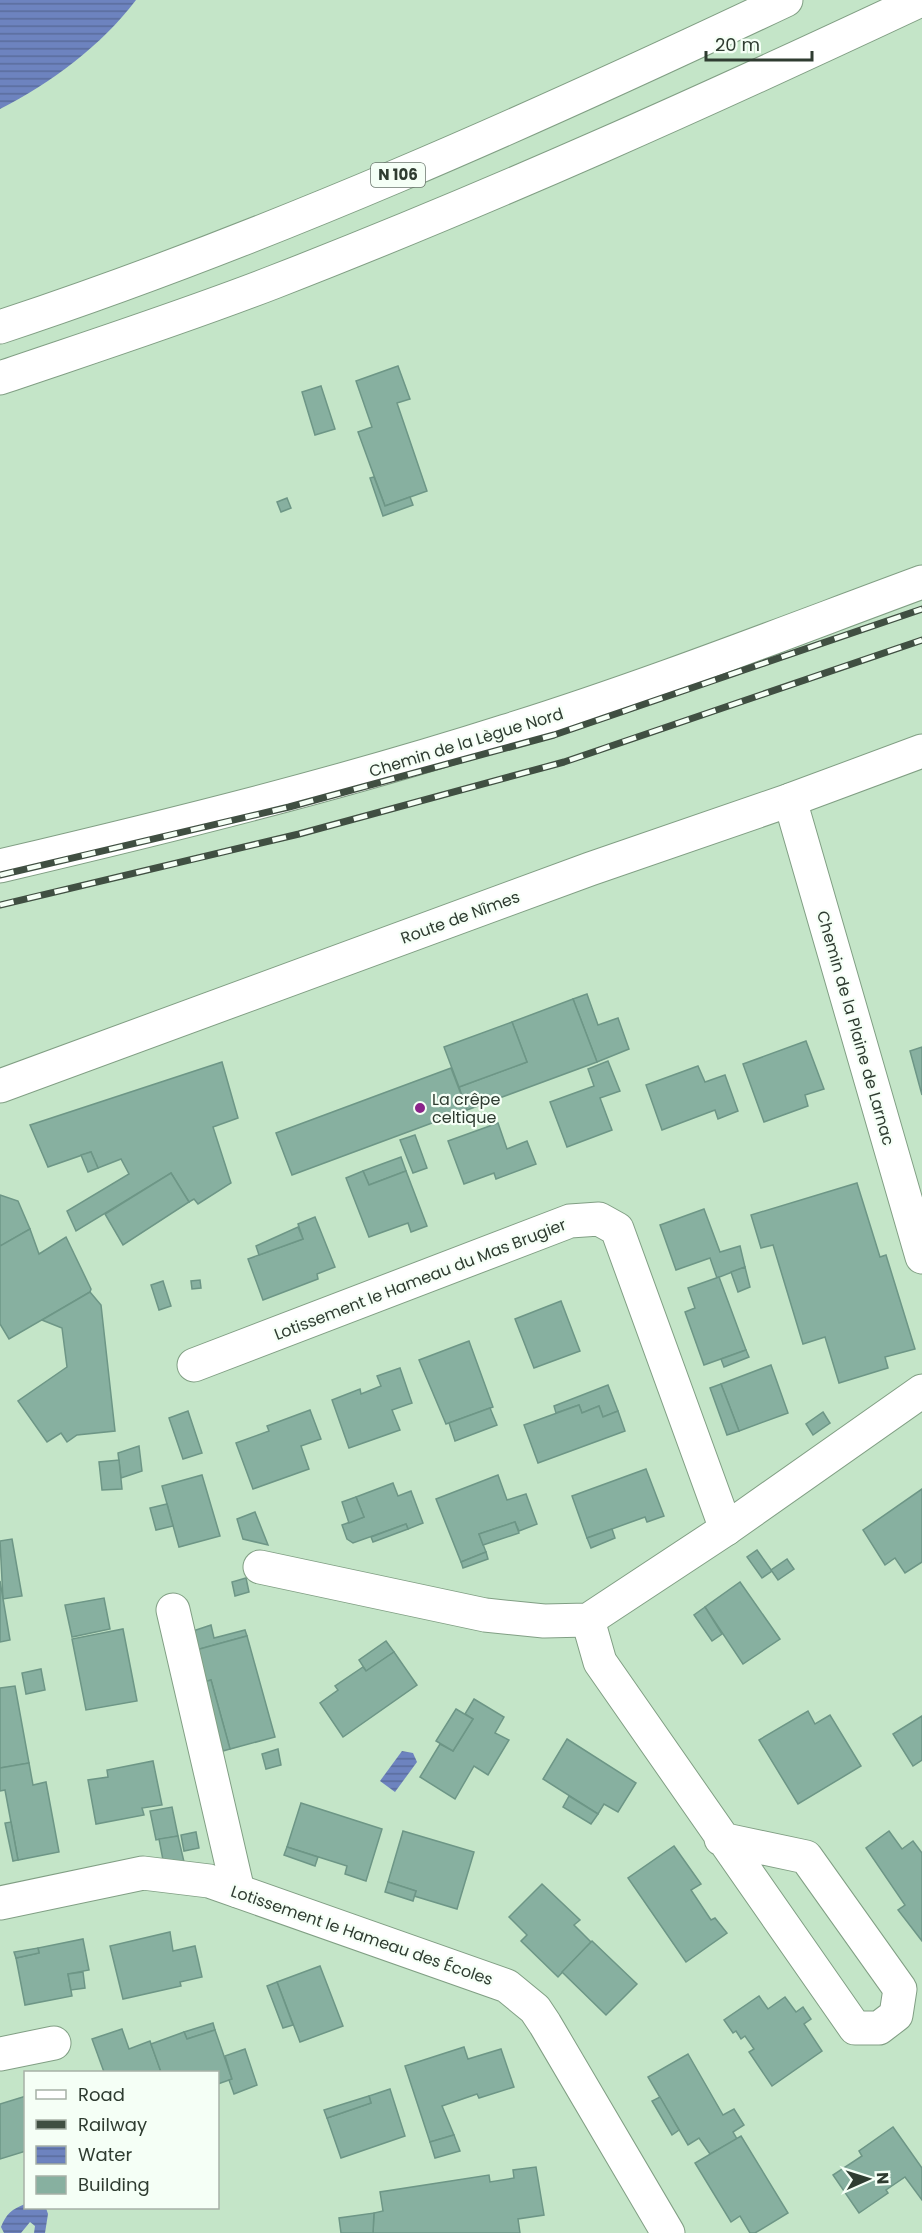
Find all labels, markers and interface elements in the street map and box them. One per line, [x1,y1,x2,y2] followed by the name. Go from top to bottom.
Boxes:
[706,24,812,62] scale bar
[715,32,760,57] text: 20 m
[371,163,425,187] road number: N 106
[366,702,566,783] street label: Chemin de la Lègue Nord
[397,885,523,950] street label: Route de Nîmes
[811,908,900,1149] street label: Chemin de la Plaine de Larnac
[432,1088,500,1129] place label: La crêpe celtique
[413,1101,427,1115] marker: La crêpe celtique
[271,1213,570,1346] street label: Lotissement le Hameau du Mas Brugier
[228,1880,496,1991] street label: Lotissement le Hameau des Écoles
[24,2071,219,2209] legend
[78,2082,125,2107] text: Road
[78,2112,147,2137] text: Railway
[78,2142,132,2167] text: Water
[838,2149,898,2209] north arrow
[78,2172,150,2197] text: Building
[871,2172,894,2185] text: N

